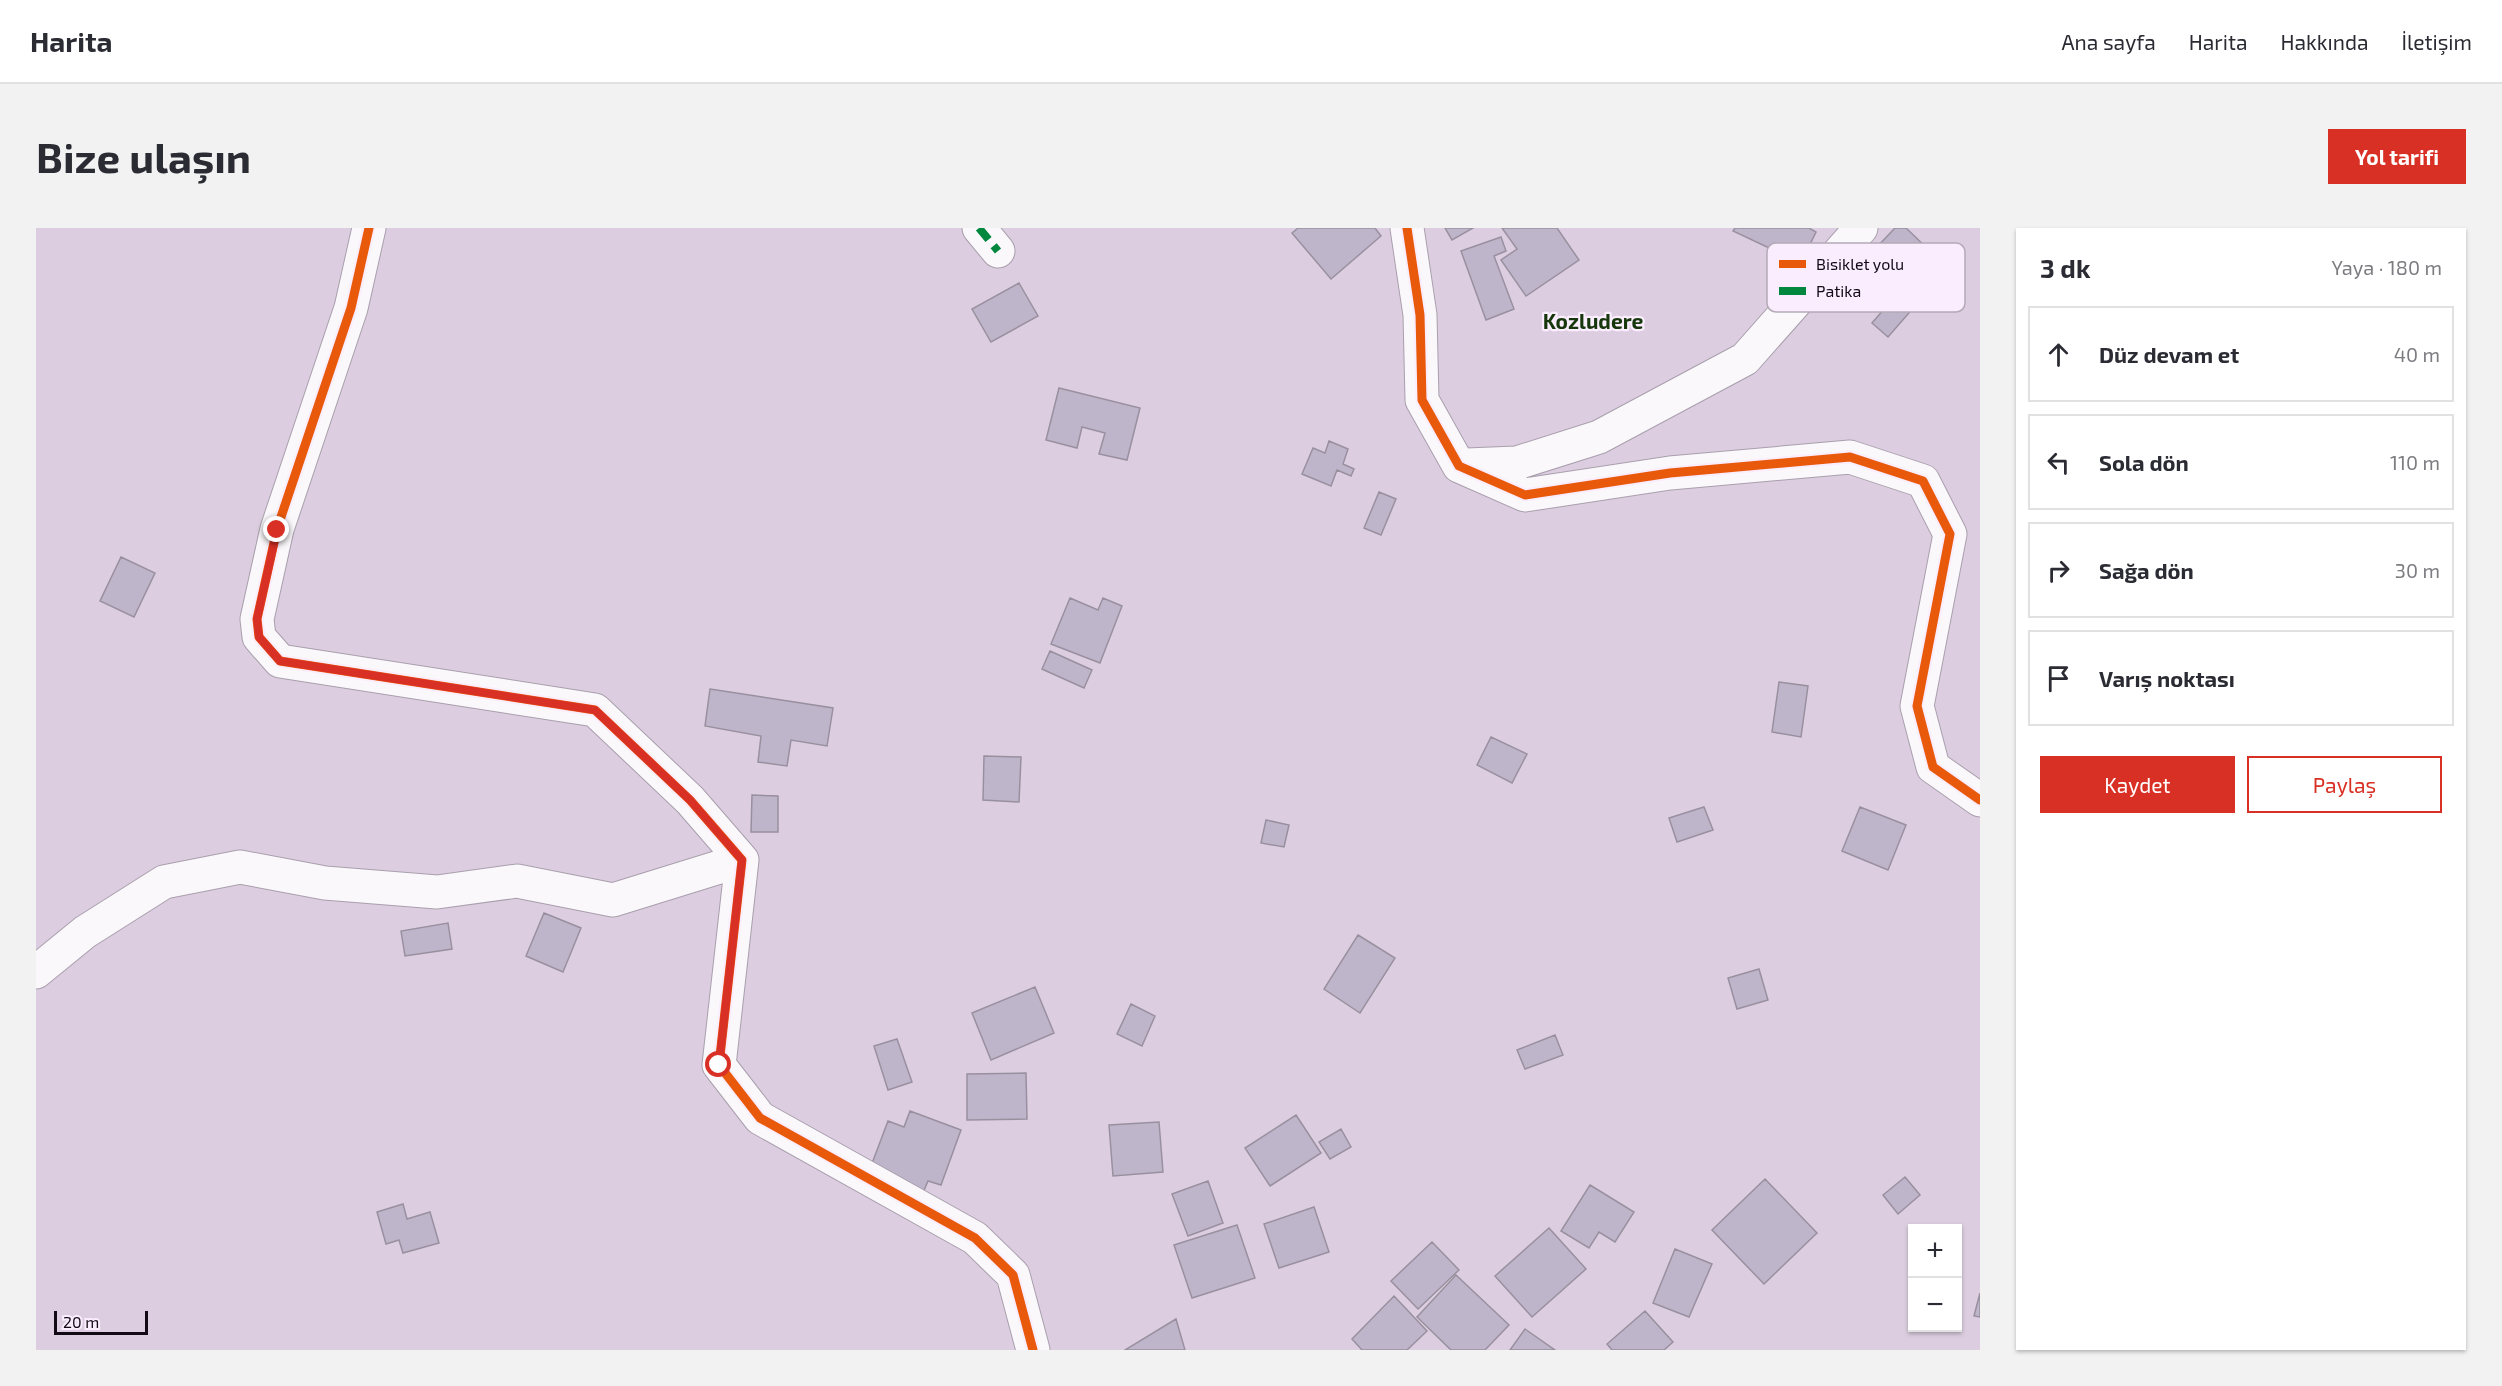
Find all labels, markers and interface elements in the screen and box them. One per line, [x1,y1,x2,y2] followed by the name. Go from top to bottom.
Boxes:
[30,24,112,58] text: Harita
[2061,29,2156,54] text: Ana sayfa
[2189,29,2248,54] text: Harita
[2281,29,2368,54] text: Hakkında
[2401,29,2472,54] text: İletişim
[2328,129,2466,184] button: Yol tarifi
[36,131,251,181] text: Bize ulaşın
[1767,243,1965,312] legend
[2040,252,2090,283] text: 3 dk
[1816,254,1904,273] text: Bisiklet yolu
[2332,255,2442,279] text: Yaya · 180 m
[1816,281,1861,300] text: Patika
[1543,308,1644,333] district label: Kozludere
[2042,338,2075,371] icon: ahead
[2099,341,2239,367] text: Düz devam et
[2394,342,2440,366] text: 40 m
[2042,446,2075,479] icon: left
[2099,449,2189,475] text: Sola dön
[2390,450,2440,474] text: 110 m
[263,516,289,542] route end
[2042,554,2075,587] icon: right
[2099,557,2194,583] text: Sağa dön
[2395,558,2440,582] text: 30 m
[2042,662,2075,695] icon: arrive
[2099,665,2235,691] text: Varış noktası
[2040,756,2235,813] button: Kaydet
[2247,756,2442,813] button: Paylaş
[705,1051,731,1077] route start
[1908,1224,1962,1332] map controls
[1908,1224,1962,1278] button: +
[1908,1278,1962,1332] button: −
[54,1308,148,1336] scale bar
[63,1312,99,1331] text: 20 m

